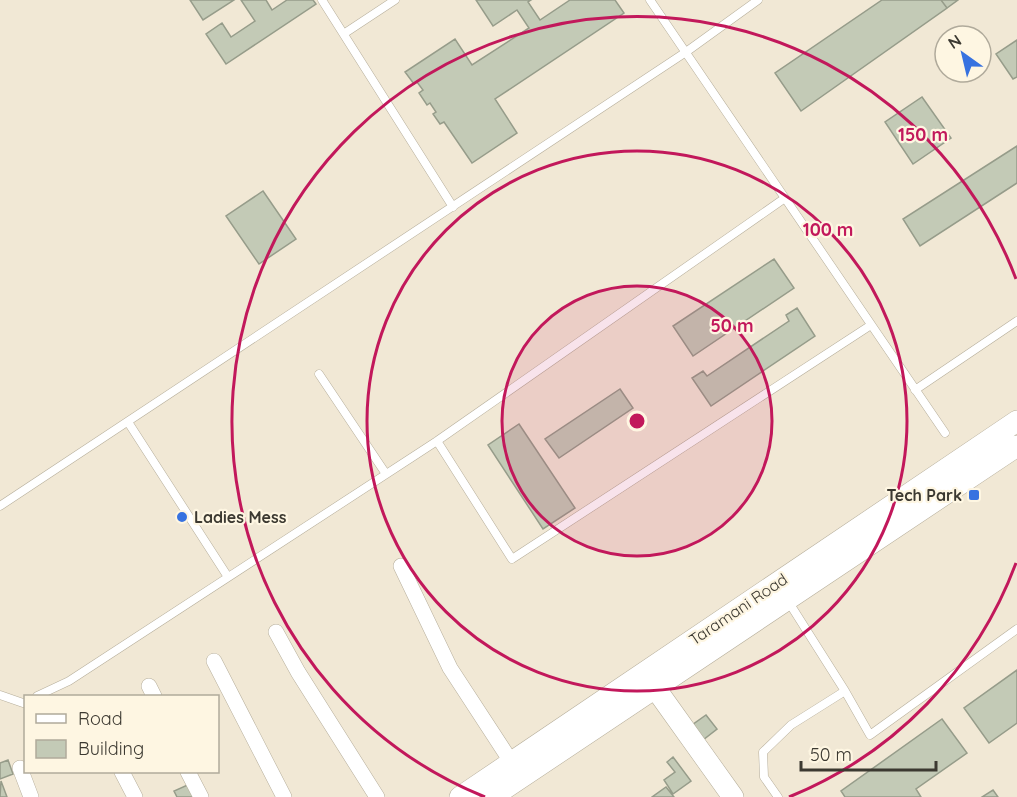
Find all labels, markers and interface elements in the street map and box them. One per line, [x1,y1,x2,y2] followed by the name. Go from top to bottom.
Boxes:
[933,24,993,84] north arrow
[944,30,965,53] text: N
[898,123,948,146] text: 150 m
[803,218,853,241] text: 100 m
[710,314,754,337] text: 50 m
[627,411,647,431] centre of rings
[887,485,962,505] place label: Tech Park
[967,488,981,502] marker: Tech Park
[194,507,287,527] place label: Ladies Mess
[175,510,189,524] marker: Ladies Mess
[685,569,791,649] street label: Taramani Road
[24,695,219,773] legend
[78,707,123,730] text: Road
[801,734,936,772] scale bar
[78,737,144,760] text: Building
[810,743,852,766] text: 50 m

